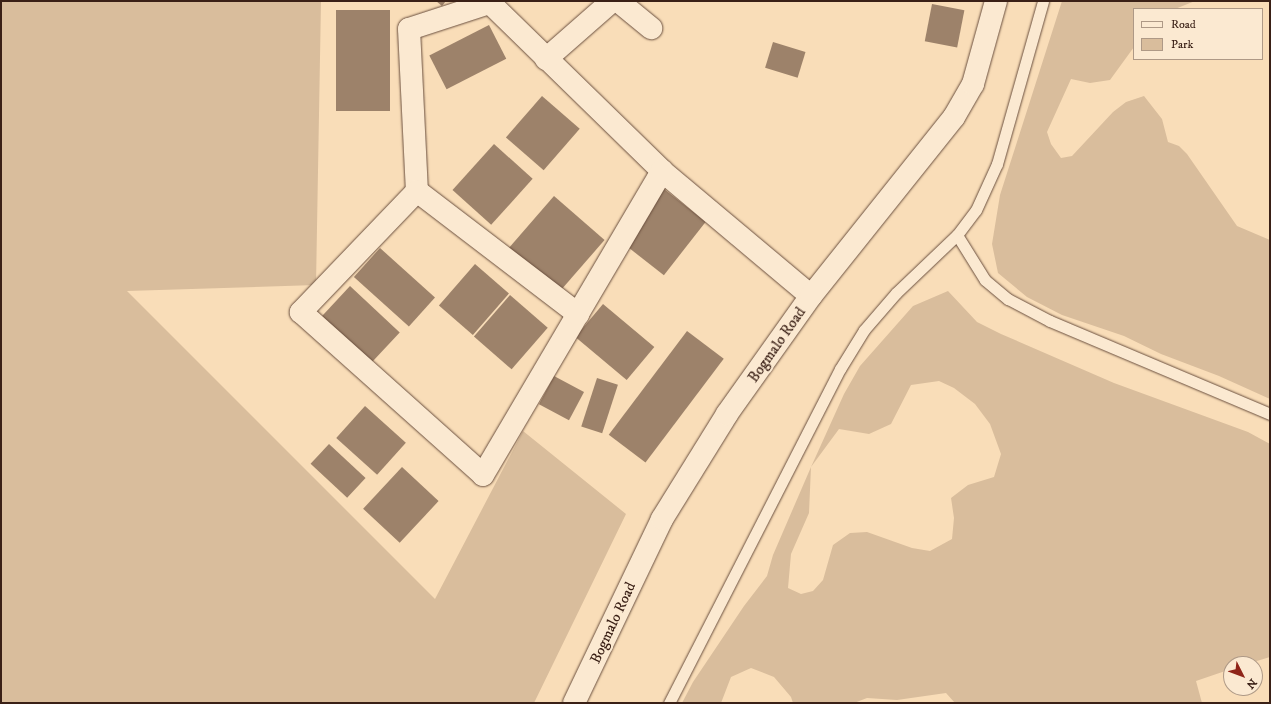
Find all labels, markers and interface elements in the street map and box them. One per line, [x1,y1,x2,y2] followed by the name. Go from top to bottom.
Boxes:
[1133,8,1263,60] legend
[1171,17,1196,32] text: Road
[1171,37,1193,52] text: Park
[744,304,810,386] street label: Bogmalo Road
[586,579,640,667] street label: Bogmalo Road
[1223,656,1263,696] north arrow
[1243,675,1259,691] text: N

